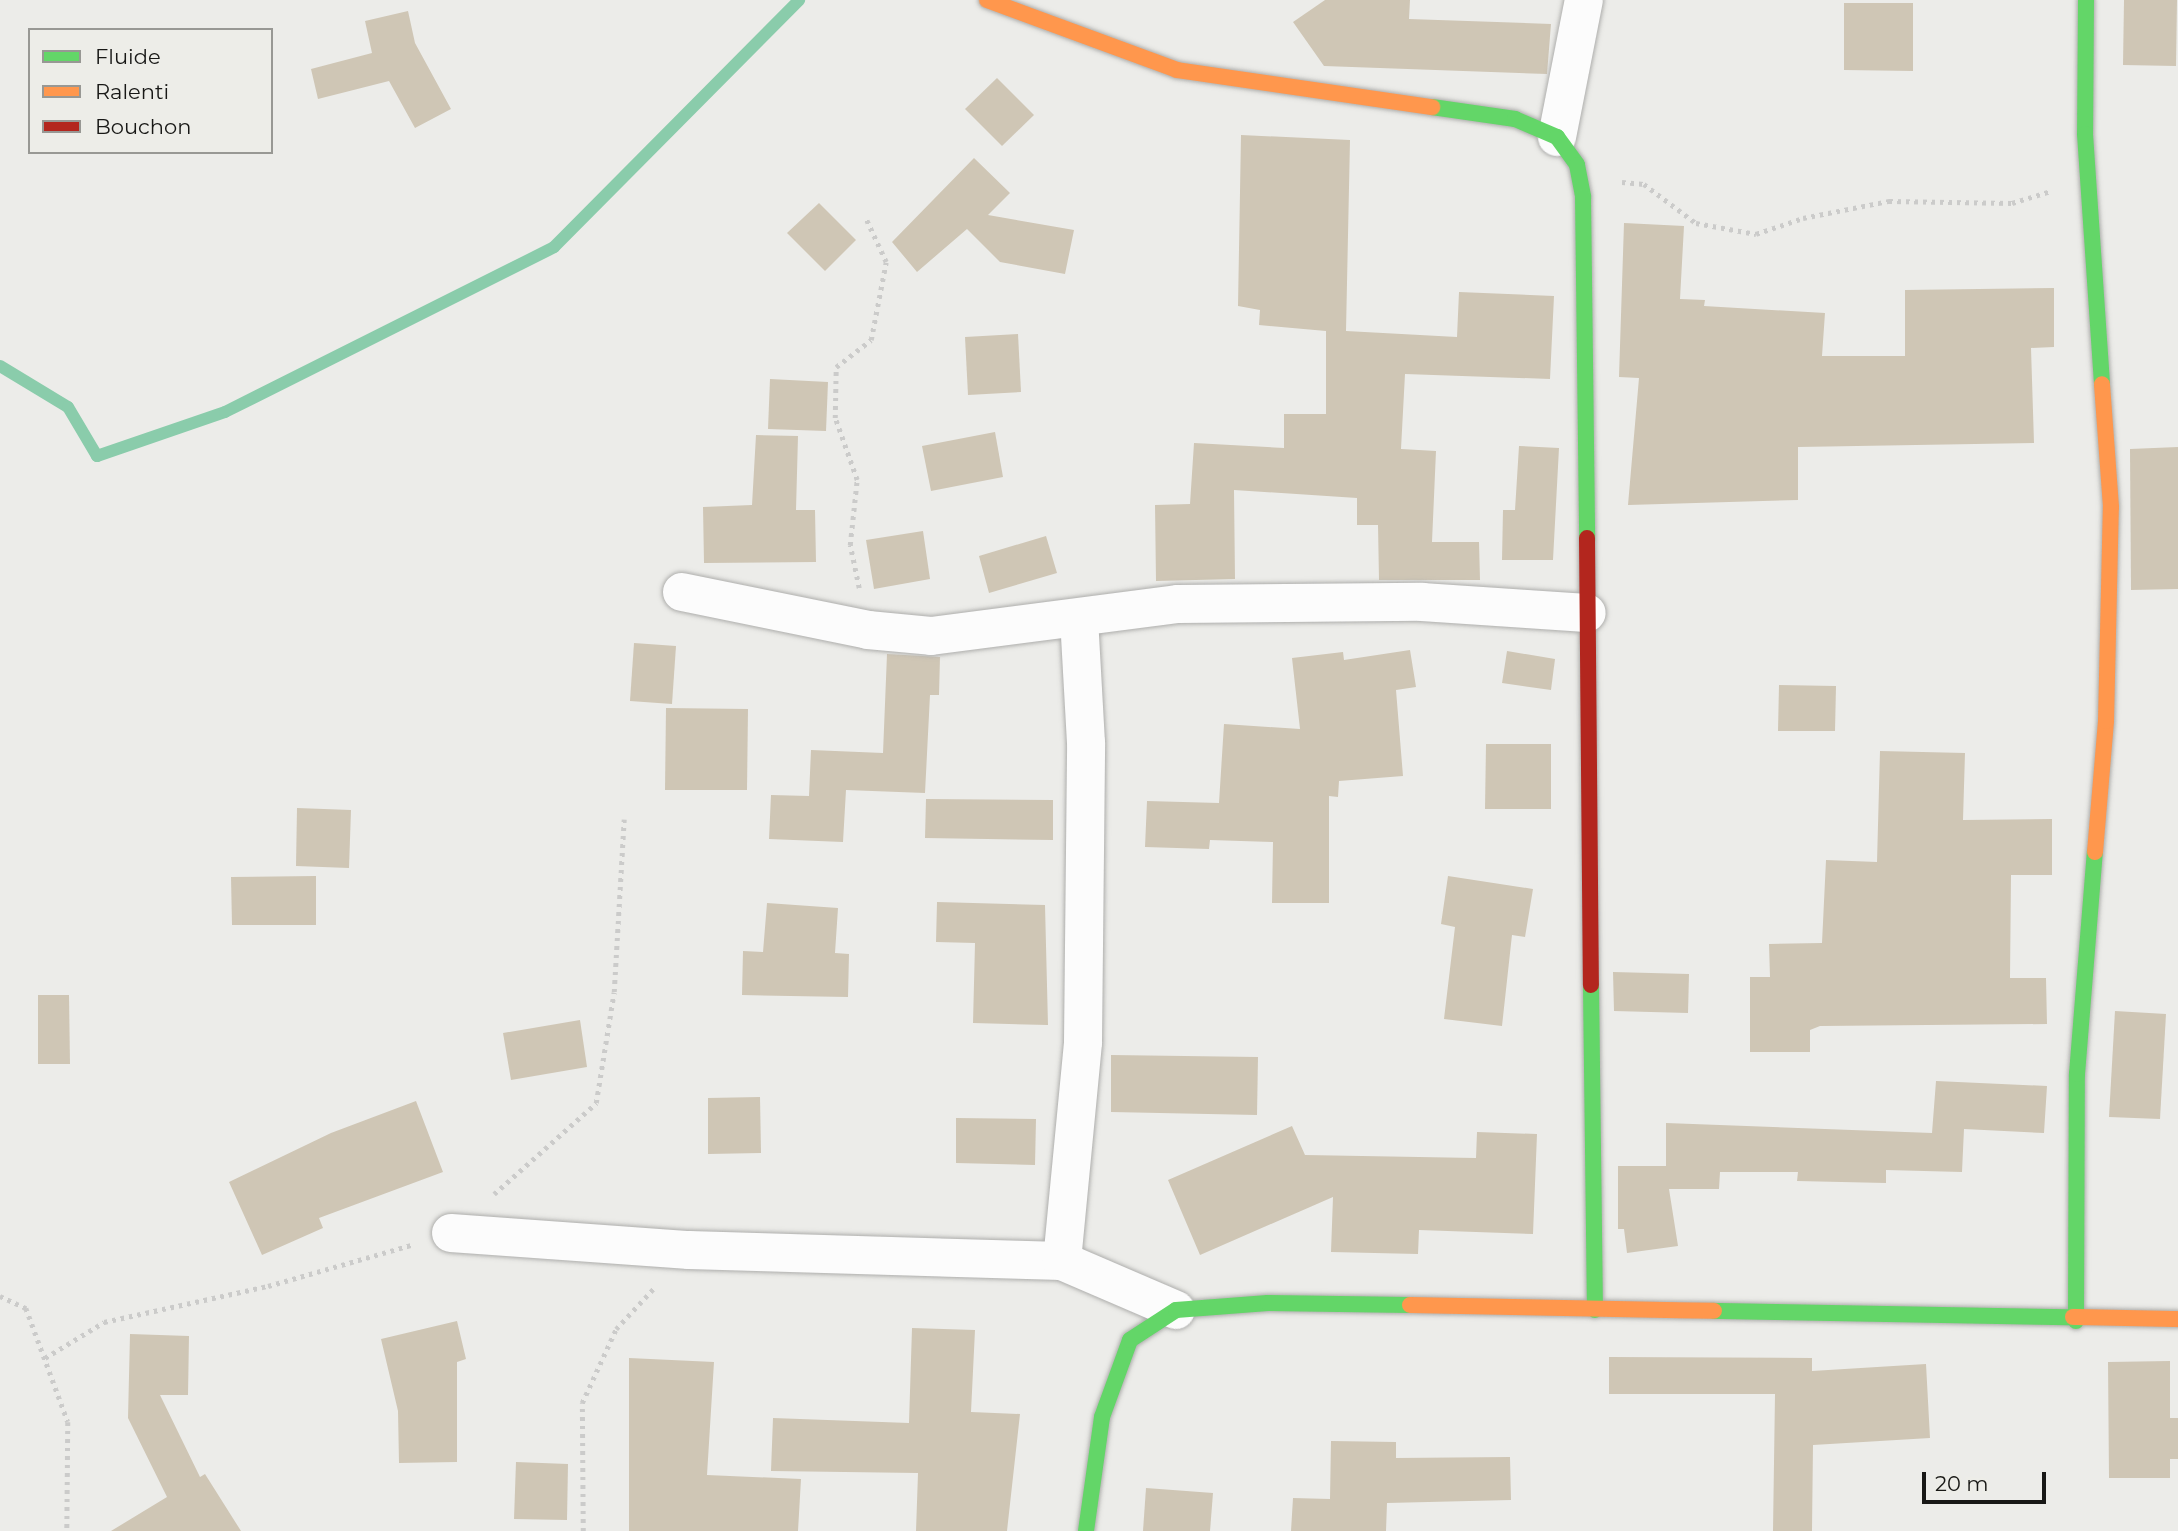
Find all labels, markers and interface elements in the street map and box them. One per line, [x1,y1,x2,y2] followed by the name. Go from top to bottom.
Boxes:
[28,28,273,154] legend
[95,44,161,69] text: Fluide
[95,79,169,104] text: Ralenti
[95,114,191,139] text: Bouchon
[1926,1458,2050,1502] scale bar
[1935,1471,1989,1496] text: 20 m

